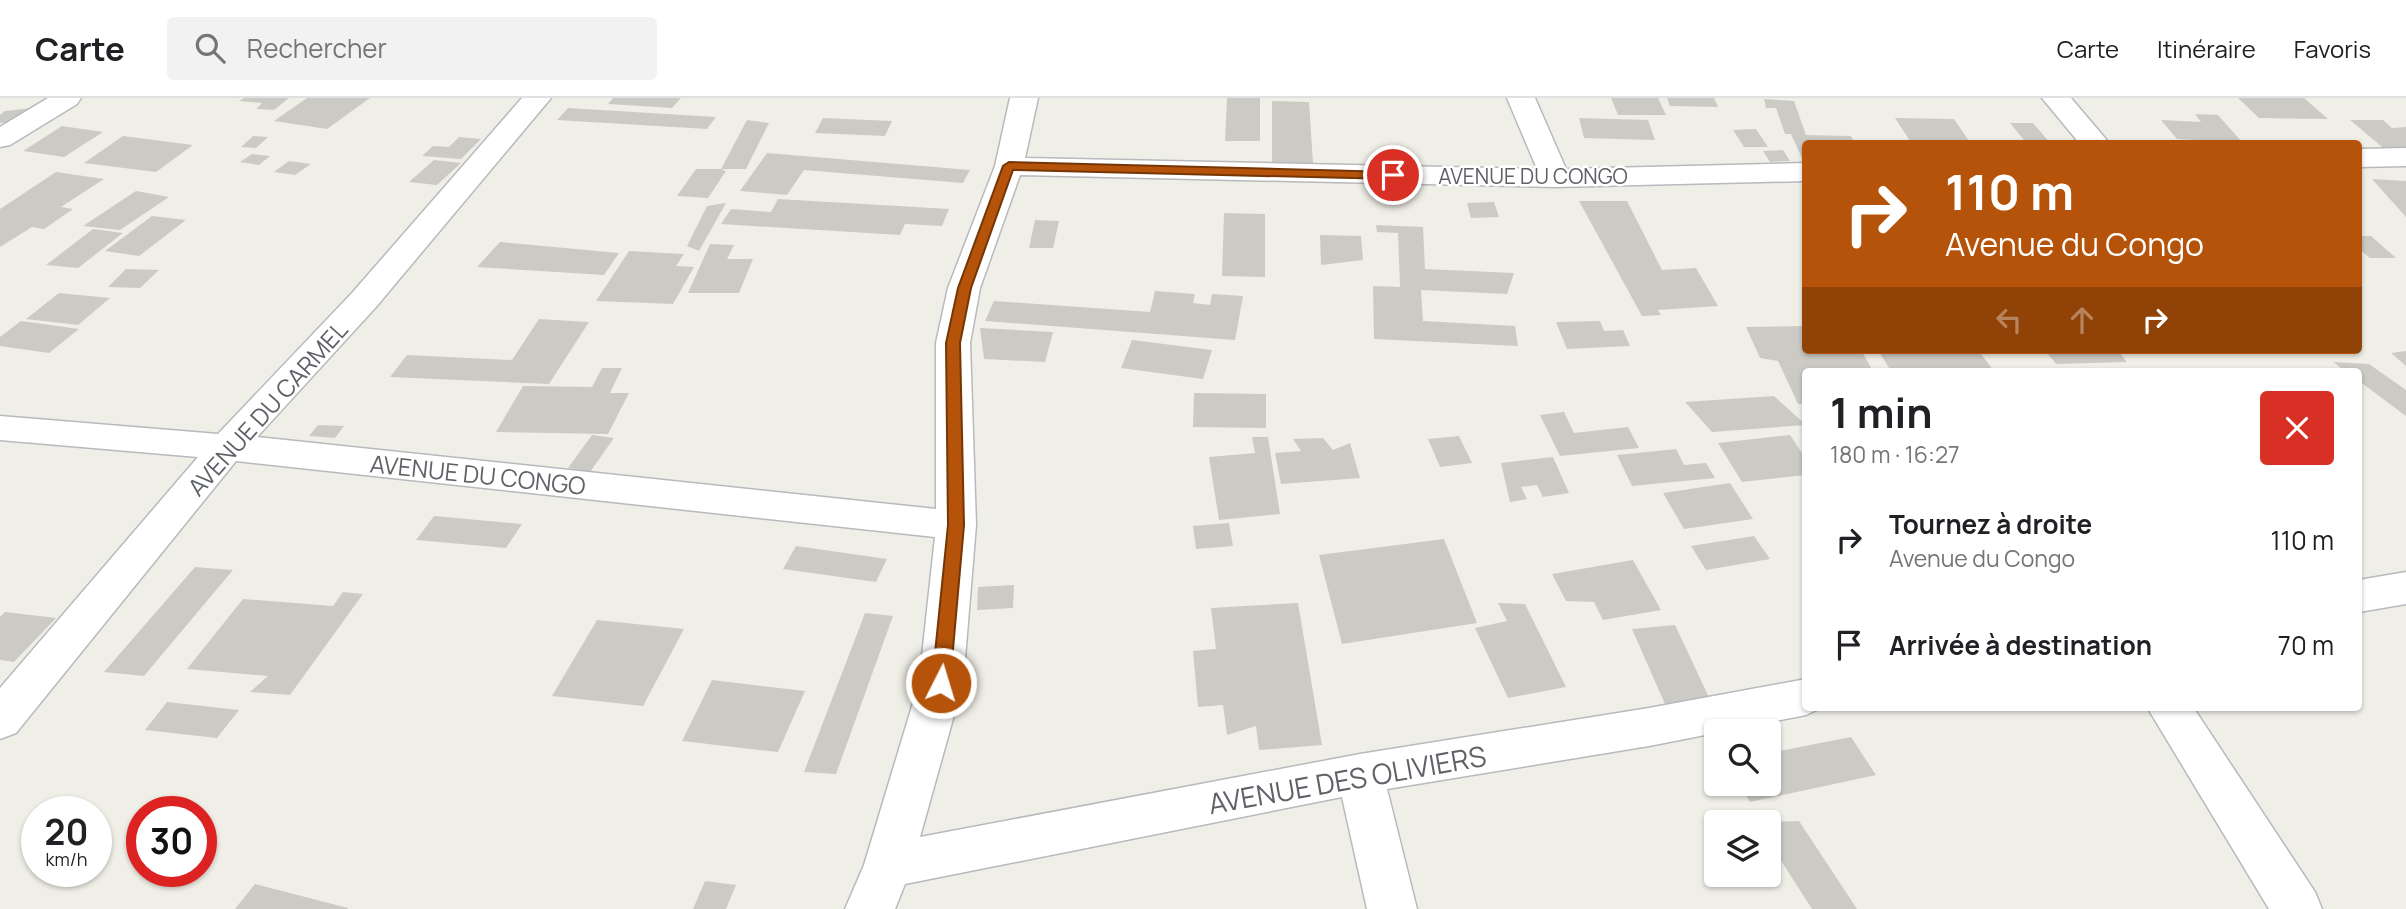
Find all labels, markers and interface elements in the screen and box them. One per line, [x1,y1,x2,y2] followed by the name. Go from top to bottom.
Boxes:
[167,17,657,80] search box
[35,26,125,71] text: Carte
[191,29,229,67] icon: search
[247,30,387,66] text: Rechercher
[2057,32,2119,65] text: Carte
[2157,32,2256,65] text: Itinéraire
[2294,32,2371,65] text: Favoris
[1363,145,1423,205] pin
[1374,156,1412,194] icon: arrive
[1945,158,2074,225] text: 110 m
[1438,162,1628,190] street label: AVENUE DU CONGO
[1830,168,1921,259] icon: right
[1945,222,2204,266] text: Avenue du Congo
[1990,301,2028,339] icon: left
[2063,301,2101,339] icon: ahead
[2136,301,2174,339] icon: right
[180,314,354,502] street label: AVENUE DU CARMEL
[1830,383,1933,441] text: 1 min
[2260,391,2334,465] button: close
[1830,438,1960,470] text: 180 m · 16:27
[369,446,587,502] street label: AVENUE DU CONGO
[1889,506,2092,542] text: Tournez à droite
[1830,521,1868,559] icon: right
[2271,522,2334,558] text: 110 m
[1889,542,2075,574] text: Avenue du Congo
[1830,626,1868,664] icon: arrive
[1889,627,2152,663] text: Arrivée à destination
[2278,627,2334,663] text: 70 m
[904,646,978,720] position arrow
[1704,719,1781,887] map controls
[1704,719,1781,796] button: search
[1205,736,1489,822] street label: AVENUE DES OLIVIERS
[126,796,217,887] speed limit sign: 30
[45,808,88,856] text: 20
[1704,810,1781,887] button: layers
[46,847,87,871] text: km/h

